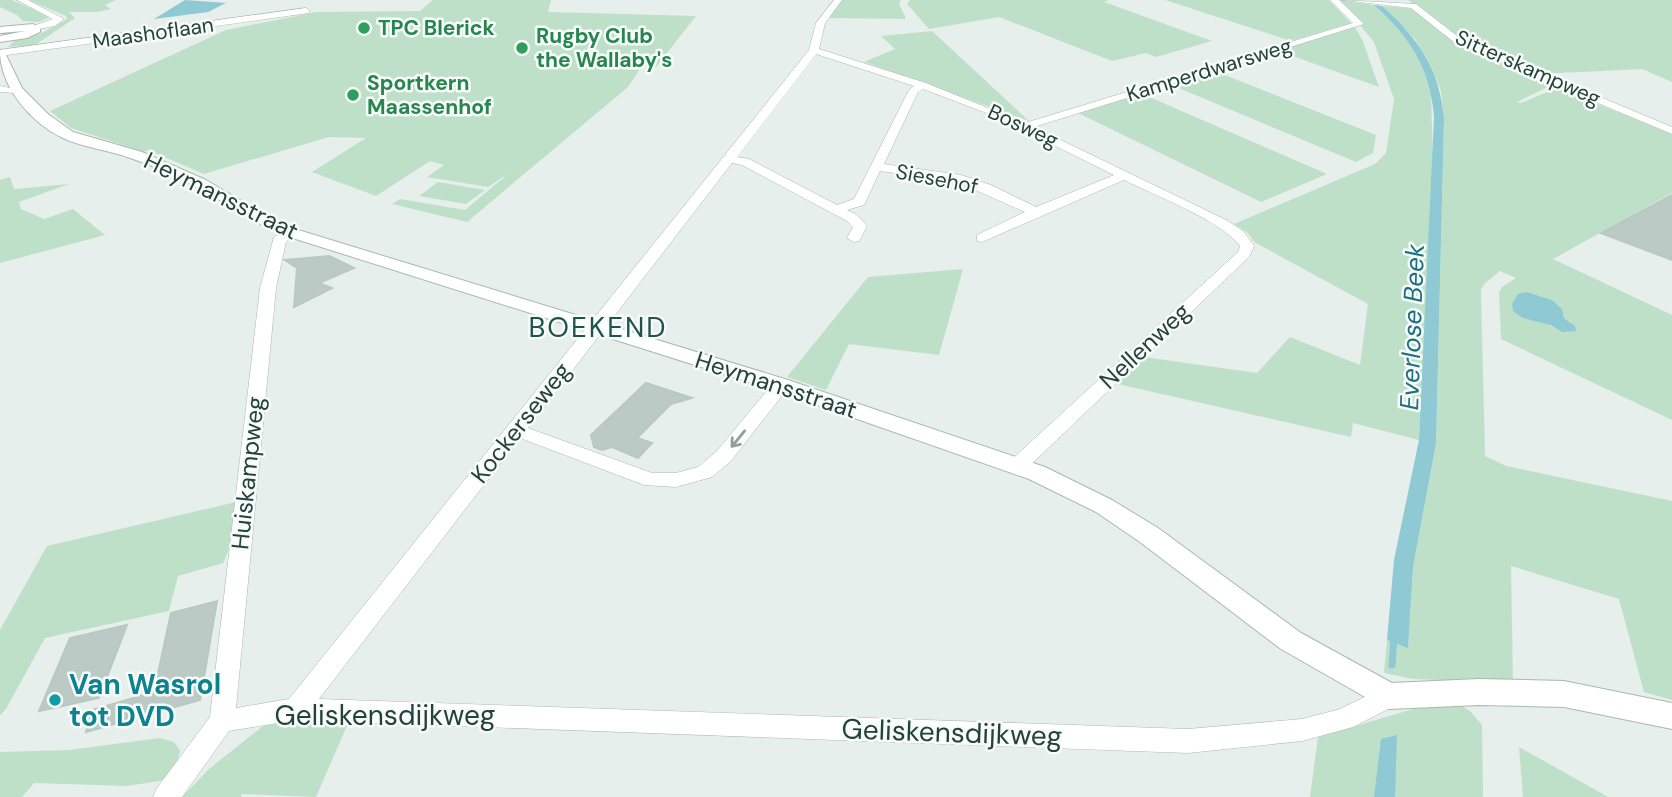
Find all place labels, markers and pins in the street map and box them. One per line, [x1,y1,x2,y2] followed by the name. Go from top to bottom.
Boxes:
[378,14,495,42] place label: TPC Blerick
[356,20,372,36] marker: TPC Blerick
[536,22,672,74] place label: Rugby Club the Wallaby's
[514,40,530,56] marker: Rugby Club the Wallaby's
[367,69,492,121] place label: Sportkern Maassenhof
[345,87,361,103] marker: Sportkern Maassenhof
[69,666,221,735] place label: Van Wasrol tot DVD
[47,692,63,708] marker: Van Wasrol tot DVD

